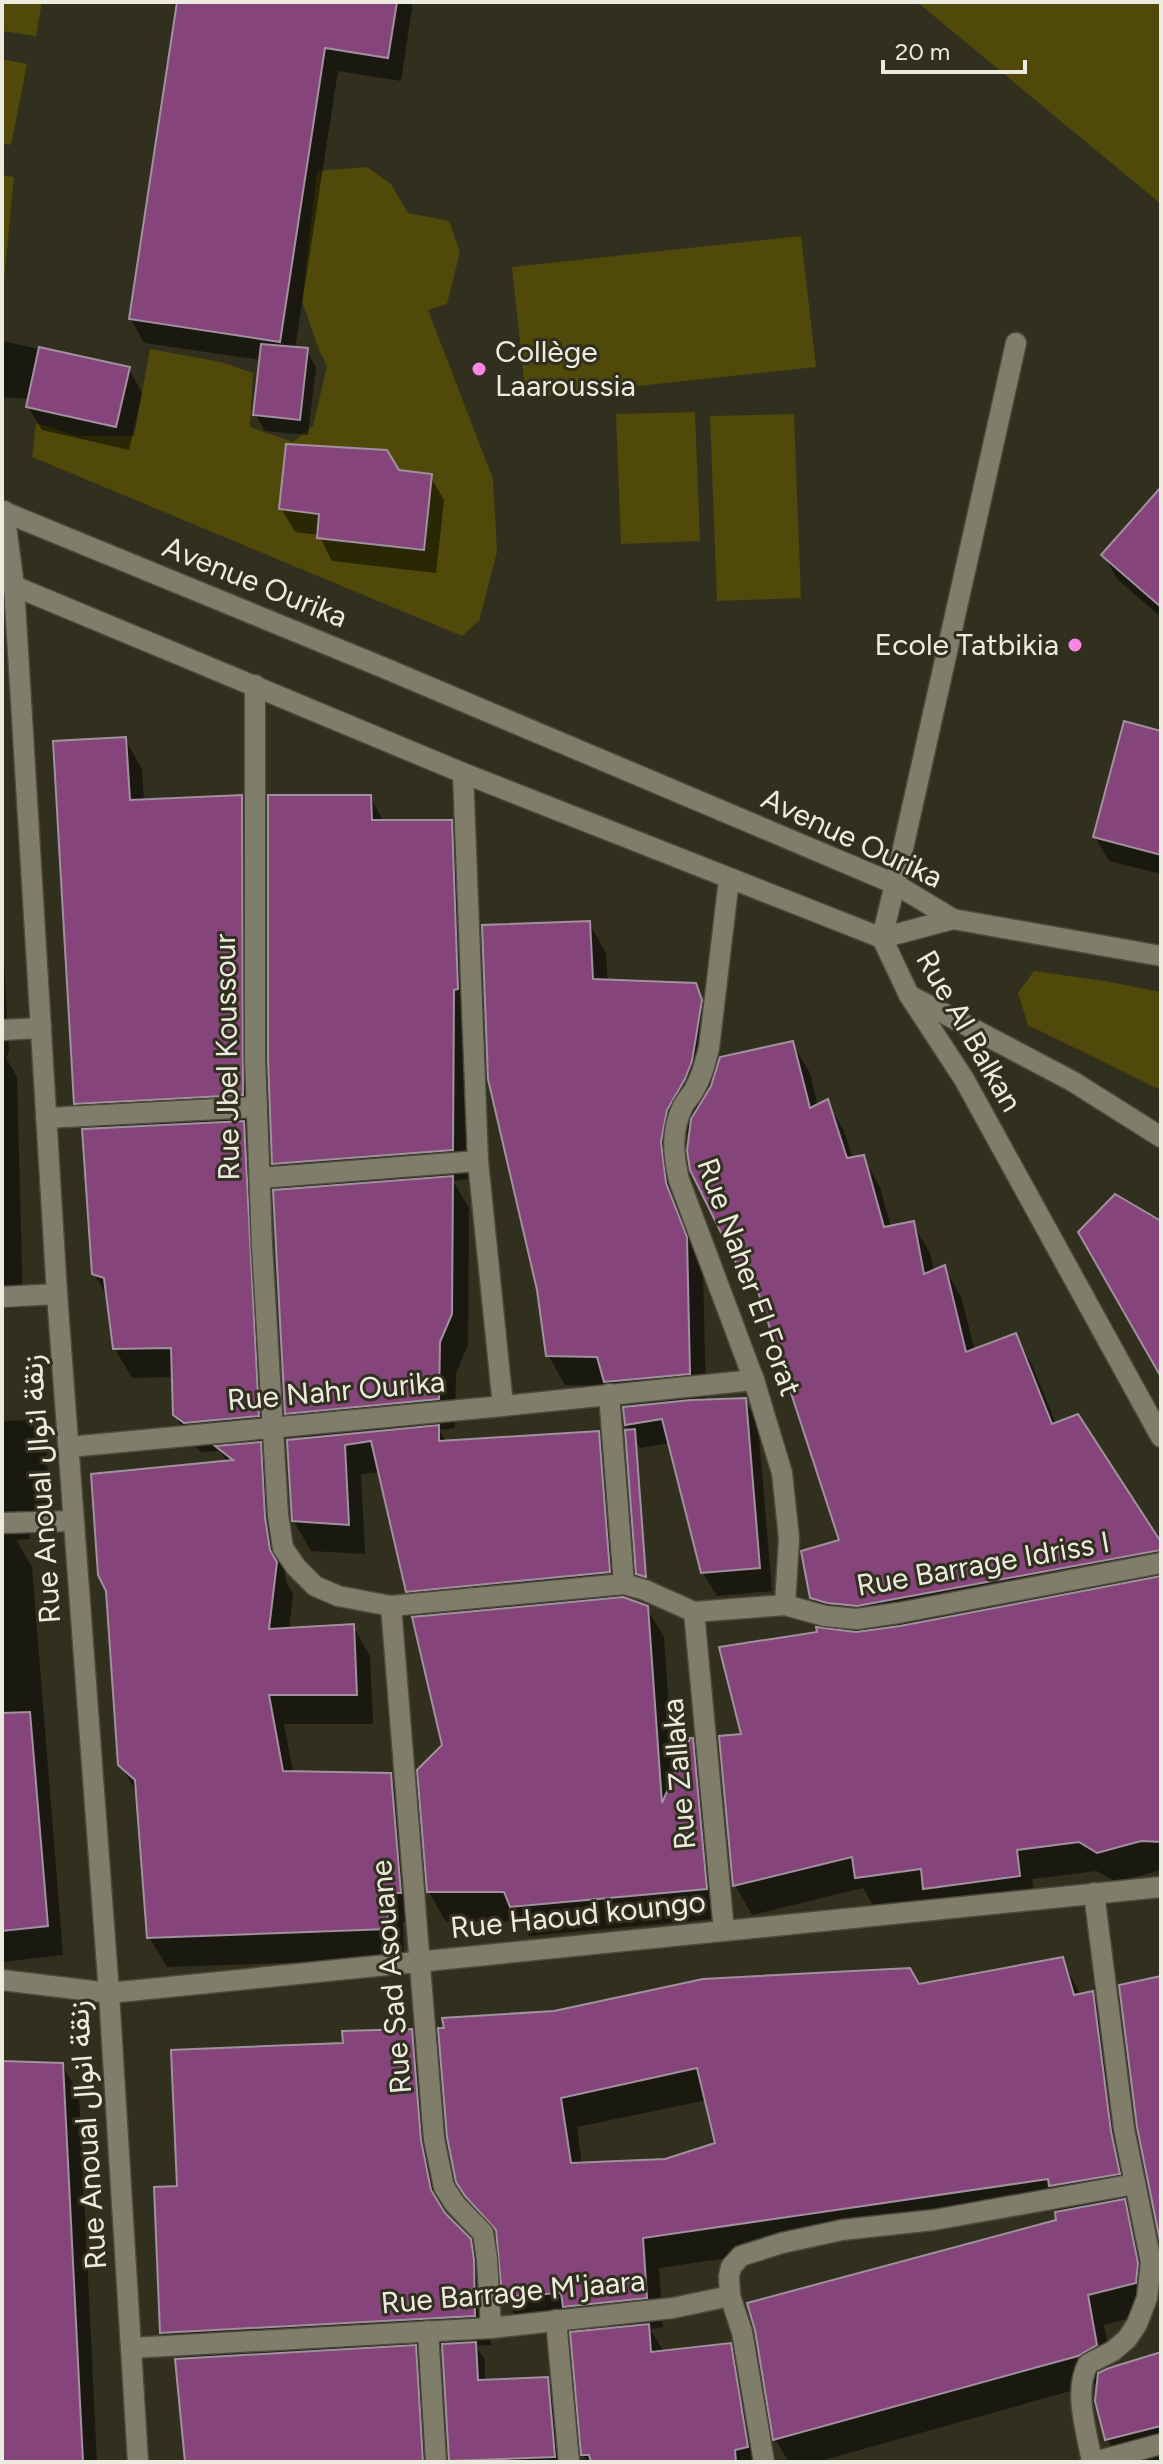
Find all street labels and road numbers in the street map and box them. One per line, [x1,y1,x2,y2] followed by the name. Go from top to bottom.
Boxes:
[158,528,353,635] street label: Avenue Ourika
[756,779,949,896] street label: Avenue Ourika
[206,933,247,1181] street label: Rue Jbel Koussour
[908,944,1030,1118] street label: Rue Al Balkan
[689,1153,810,1401] street label: Rue Naher El Forat
[13,1353,68,1625] street label: Rue Anoual زنقة انوال
[225,1363,447,1418] street label: Rue Nahr Ourika
[854,1523,1112,1604] street label: Rue Barrage Idriss I
[653,1697,704,1851] street label: Rue Zallaka
[362,1858,419,2096] street label: Rue Sad Asouane
[449,1883,707,1946] street label: Rue Haoud koungo
[59,1999,114,2271] street label: Rue Anoual زنقة انوال
[379,2262,647,2321] street label: Rue Barrage M'jaara

